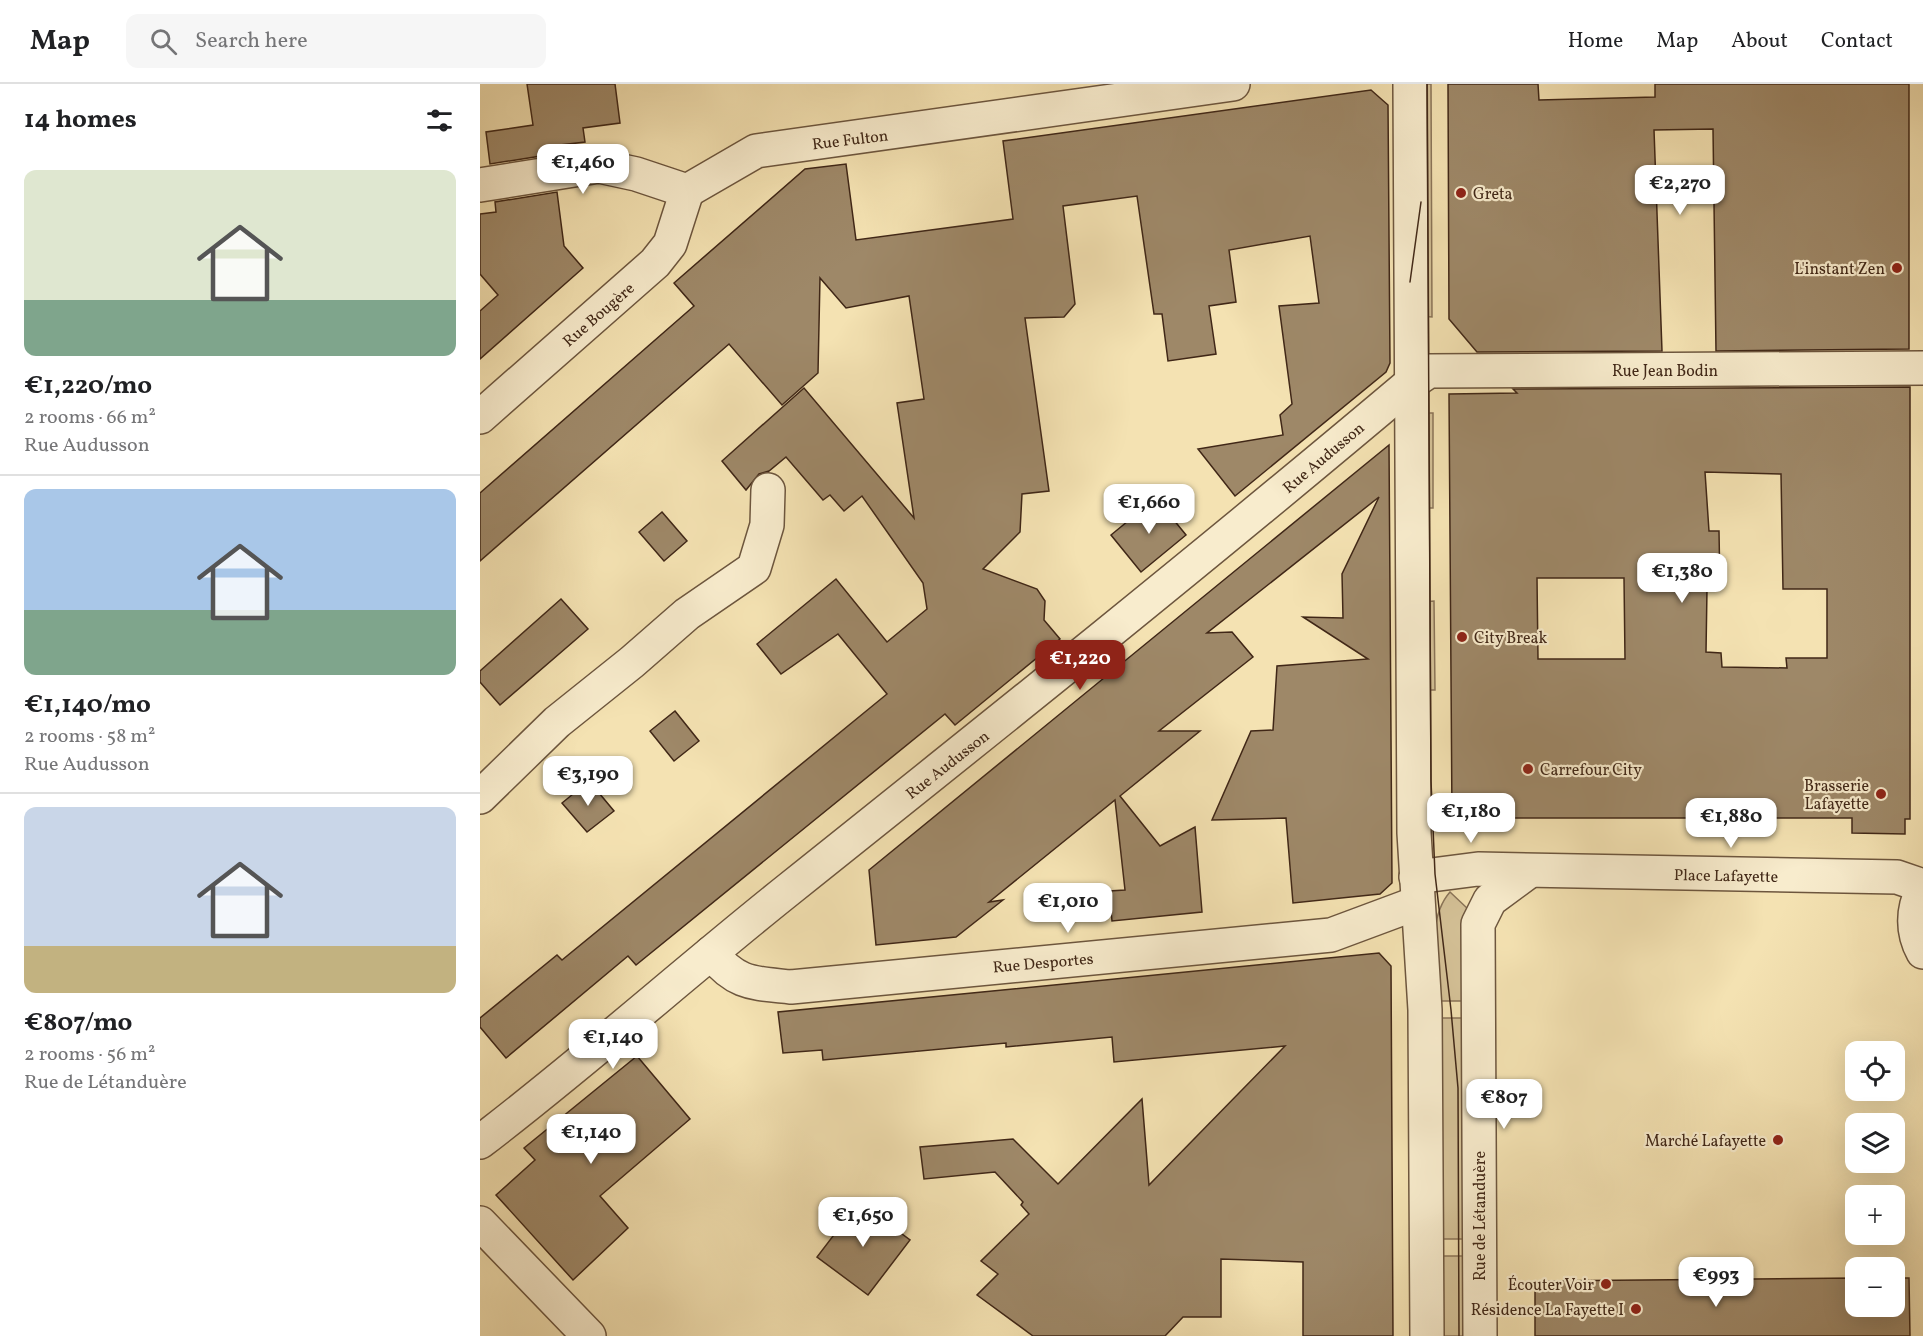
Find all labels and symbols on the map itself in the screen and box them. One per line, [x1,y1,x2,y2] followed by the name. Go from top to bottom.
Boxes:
[811,125,890,157] street label: Rue Fulton
[534,144,632,195] pin: €1,460
[1631,165,1729,216] pin: €2,270
[1473,184,1513,206] place label: Greta
[1454,186,1468,200] marker: Greta
[1794,259,1885,281] place label: L'instant Zen
[1890,261,1904,275] marker: L'instant Zen
[559,278,640,353] street label: Rue Bougère
[1612,361,1718,383] street label: Rue Jean Bodin
[1279,418,1370,499] street label: Rue Audusson
[1100,484,1198,535] pin: €1,660
[1633,553,1731,604] pin: €1,380
[1474,628,1547,650] place label: City Break
[1455,630,1469,644] marker: City Break
[1031,640,1129,691] pin: €1,220
[902,726,995,805] street label: Rue Audusson
[539,756,637,807] pin: €3,190
[1540,760,1642,782] place label: Carrefour City
[1521,762,1535,776] marker: Carrefour City
[1804,776,1869,816] place label: Brasserie Lafayette
[1874,787,1888,801] marker: Brasserie Lafayette
[1422,793,1520,844] pin: €1,180
[1682,798,1780,849] pin: €1,880
[1674,865,1778,889] street label: Place Lafayette
[1019,883,1117,934] pin: €1,010
[992,949,1095,979] street label: Rue Desportes
[564,1019,662,1070] pin: €1,140
[1468,1079,1540,1130] pin: €807
[542,1114,640,1165] pin: €1,140
[1645,1131,1766,1153] place label: Marché Lafayette
[1771,1133,1785,1147] marker: Marché Lafayette
[1470,1151,1492,1281] street label: Rue de Létanduère
[814,1197,912,1248] pin: €1,650
[1680,1257,1752,1308] pin: €993
[1508,1275,1594,1297] place label: Écouter Voir
[1599,1277,1613,1291] marker: Écouter Voir
[1471,1300,1624,1322] place label: Résidence La Fayette I
[1629,1302,1643,1316] marker: Résidence La Fayette I

